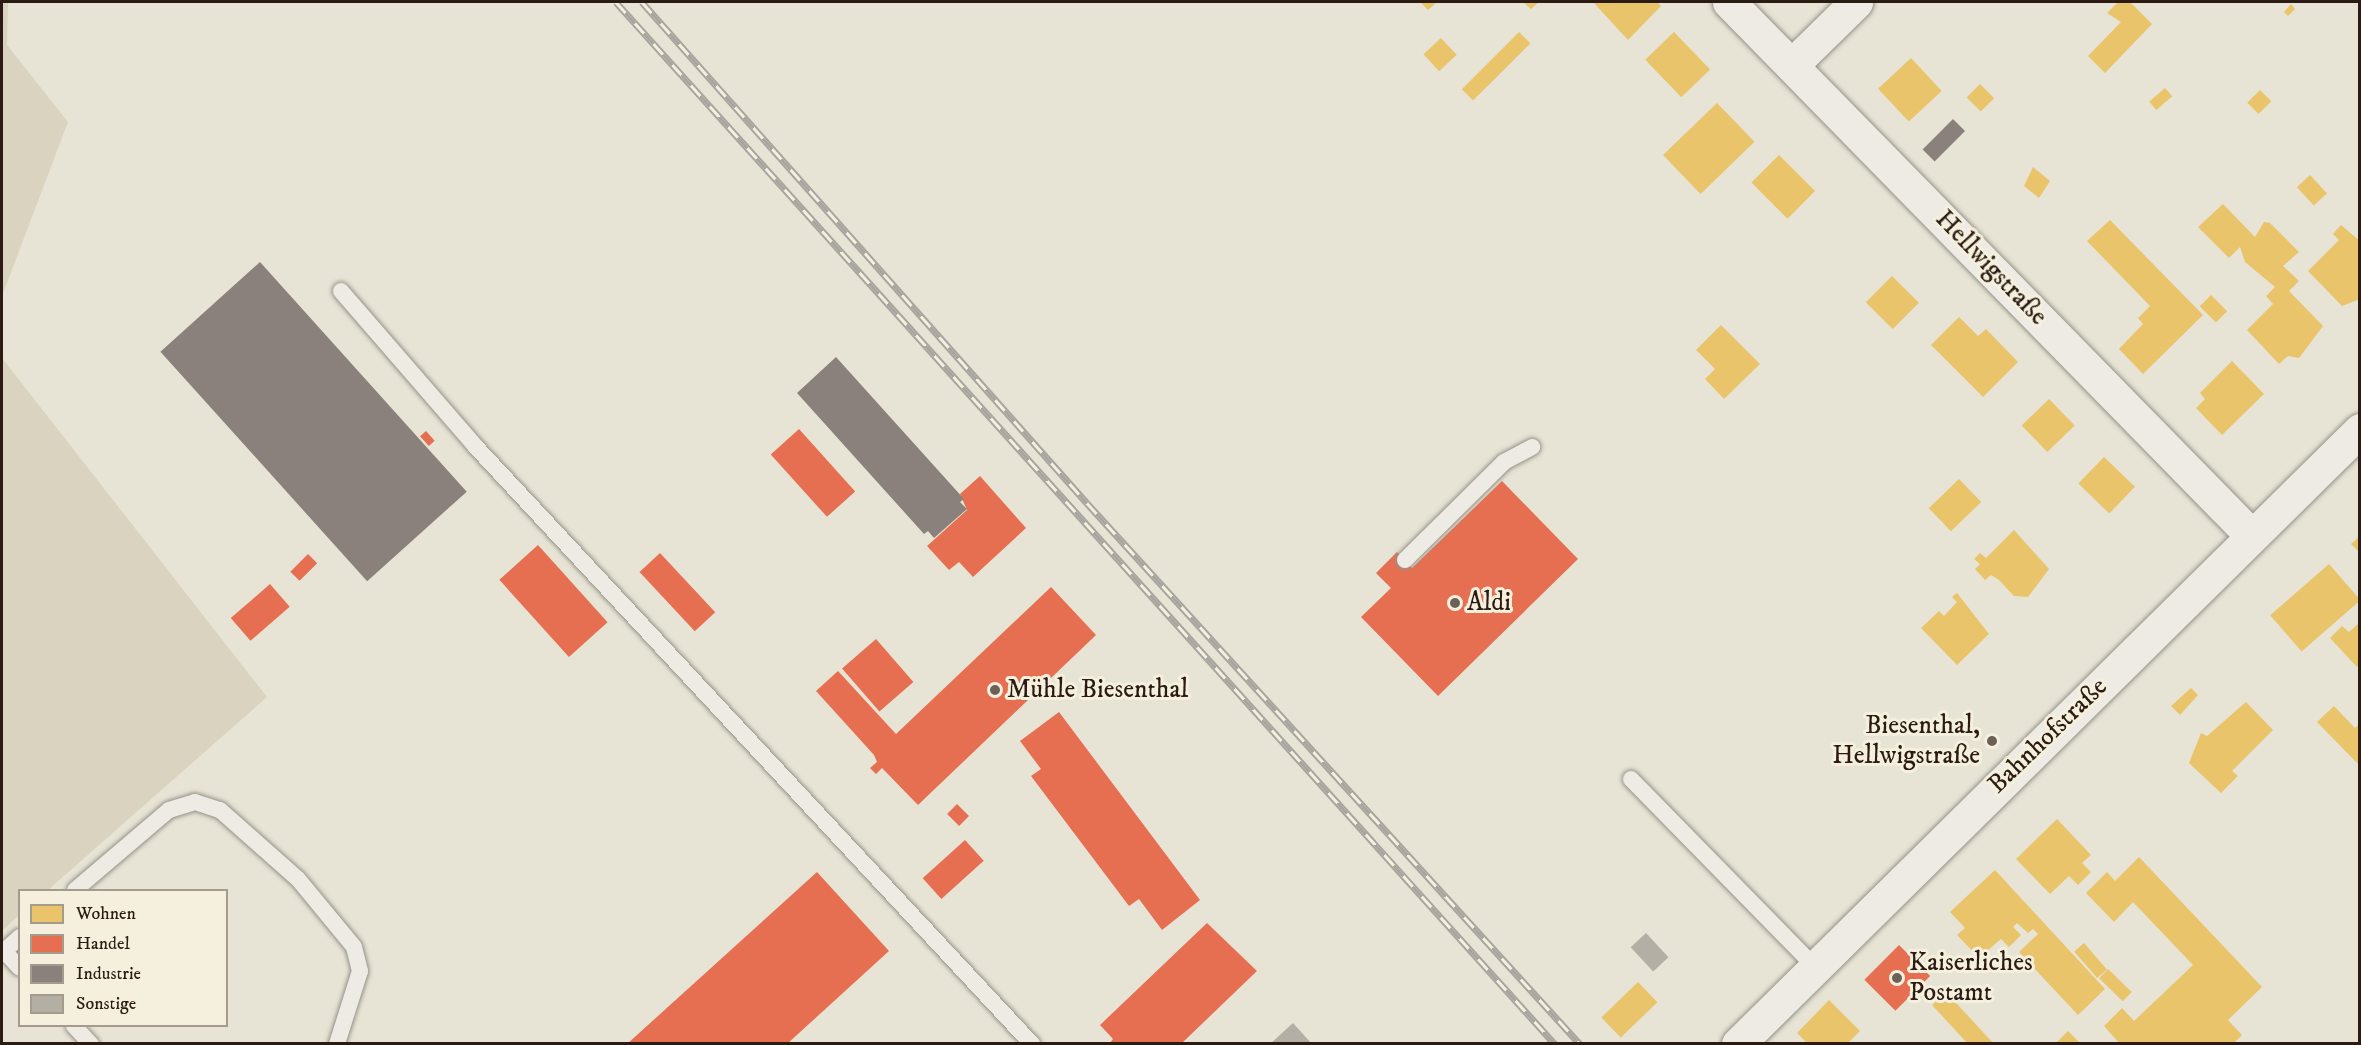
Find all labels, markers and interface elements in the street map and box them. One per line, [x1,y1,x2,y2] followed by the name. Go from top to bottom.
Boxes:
[1928,204,2054,332] street label: Hellwigstraße
[1467,587,1511,619] place label: Aldi
[1448,596,1462,610] marker: Aldi
[1982,672,2114,800] street label: Bahnhofstraße
[1007,674,1188,706] place label: Mühle Biesenthal
[988,683,1002,697] marker: Mühle Biesenthal
[1832,710,1980,772] place label: Biesenthal, Hellwigstraße
[1985,734,1999,748] marker: Biesenthal, Hellwigstraße
[18,889,228,1027] legend
[76,903,136,925] text: Wohnen
[76,933,130,955] text: Handel
[1909,947,2033,1008] place label: Kaiserliches Postamt
[76,963,141,985] text: Industrie
[1890,971,1904,985] marker: Kaiserliches Postamt
[76,993,136,1015] text: Sonstige

